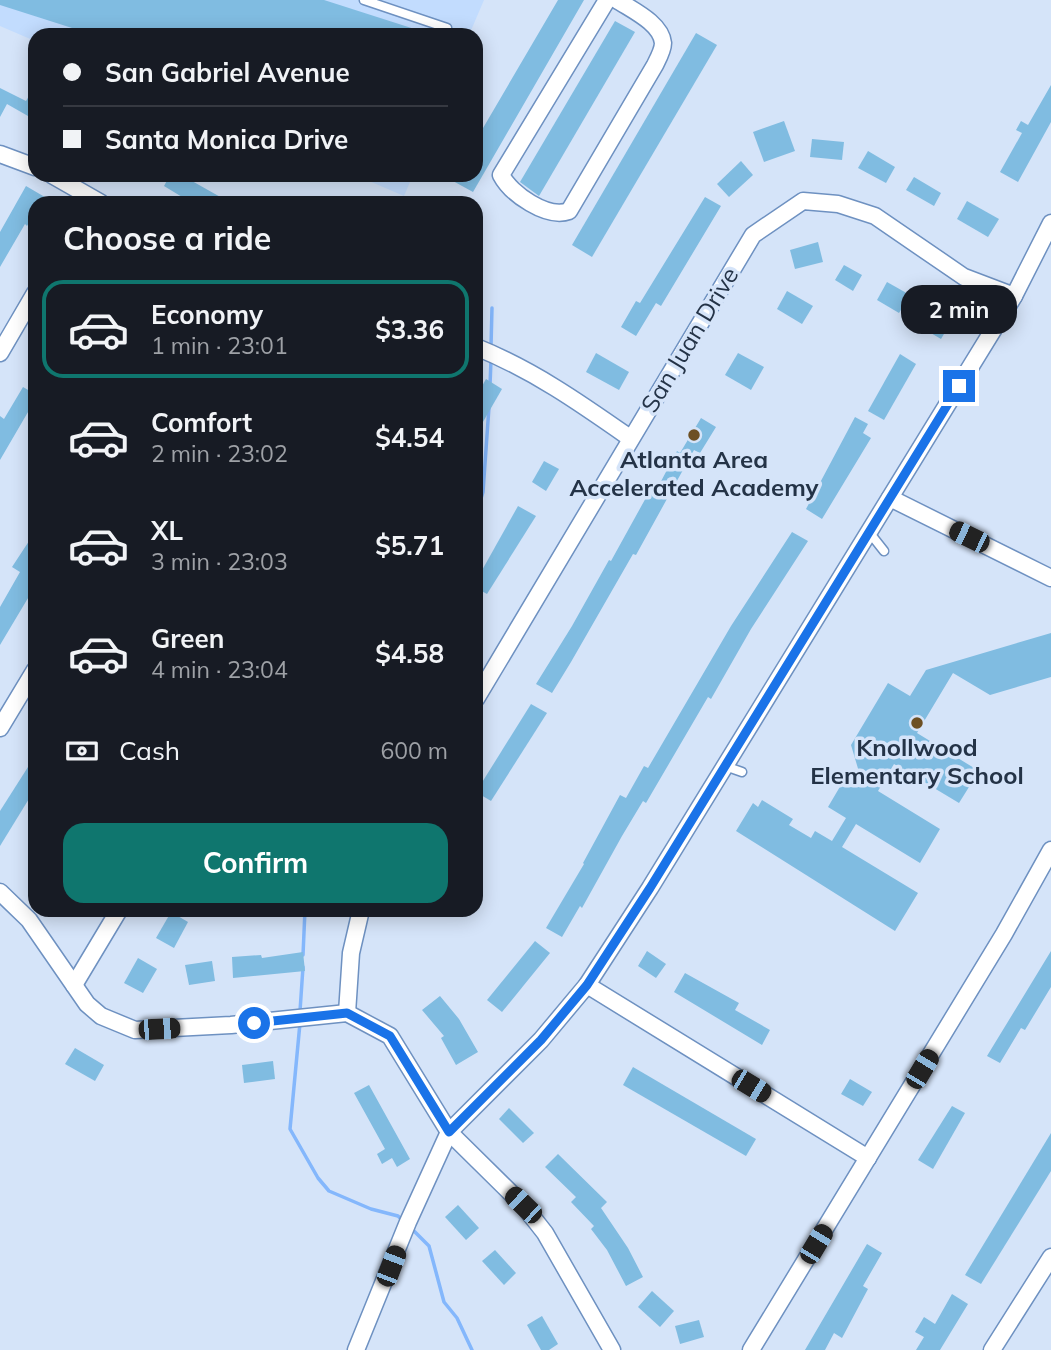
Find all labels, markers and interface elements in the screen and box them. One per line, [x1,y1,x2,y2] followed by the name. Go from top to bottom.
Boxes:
[105,56,350,89] text: San Gabriel Avenue
[105,123,348,156] text: Santa Monica Drive
[63,218,271,258] text: Choose a ride
[634,261,744,418] street label: San Juan Drive
[901,284,1017,334] callout: 2 min
[929,295,989,324] text: 2 min
[67,298,130,361] icon: car
[151,298,263,331] text: Economy
[375,313,444,346] text: $3.36
[151,331,288,360] text: 1 min · 23:01
[943,370,975,402] route end
[67,406,130,469] icon: car
[151,406,252,439] text: Comfort
[375,421,444,454] text: $4.54
[686,427,702,443] marker: Atlanta Area Accelerated Academy
[151,439,288,468] text: 2 min · 23:02
[569,444,820,502] place label: Atlanta Area Accelerated Academy
[67,514,130,577] icon: car
[151,514,183,547] text: XL
[946,518,993,556] car
[375,529,444,562] text: $5.71
[151,547,288,576] text: 3 min · 23:03
[67,622,130,685] icon: car
[151,622,224,655] text: Green
[375,637,444,670] text: $4.58
[151,655,288,684] text: 4 min · 23:04
[909,715,925,731] marker: Knollwood Elementary School
[63,732,101,770] icon: cash
[810,732,1024,790] place label: Knollwood Elementary School
[119,734,180,767] text: Cash
[380,736,448,765] text: 600 m
[63,823,448,903] button: Confirm
[238,1007,270,1039] route start
[138,1017,181,1041] car
[903,1046,942,1092] car
[728,1066,775,1106] car
[501,1183,546,1227] car
[797,1221,836,1267] car
[374,1243,409,1289] car

